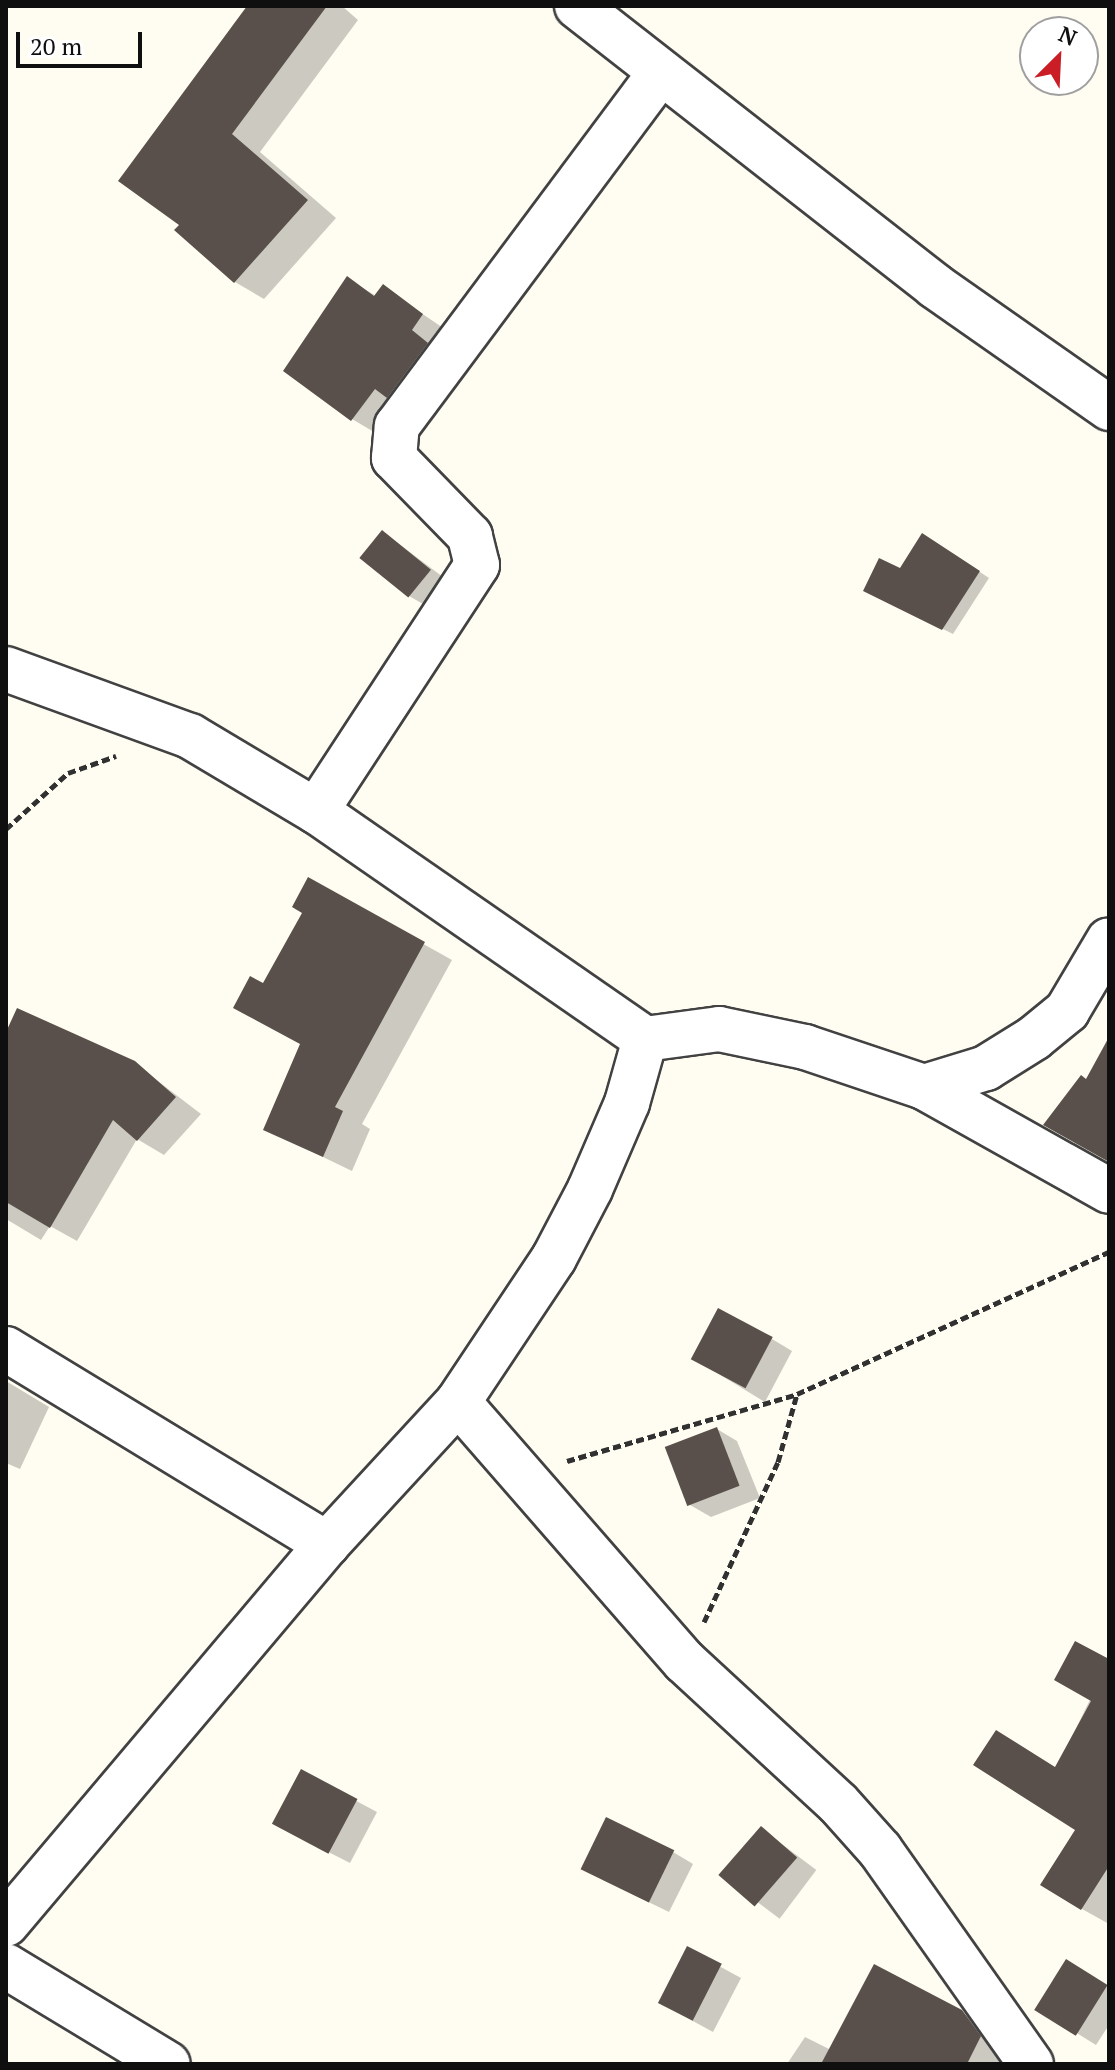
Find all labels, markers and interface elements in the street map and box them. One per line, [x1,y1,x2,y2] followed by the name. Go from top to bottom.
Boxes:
[20,16,146,66] scale bar
[1019,16,1099,96] north arrow
[1055,19,1082,52] text: N
[30,30,82,62] text: 20 m

